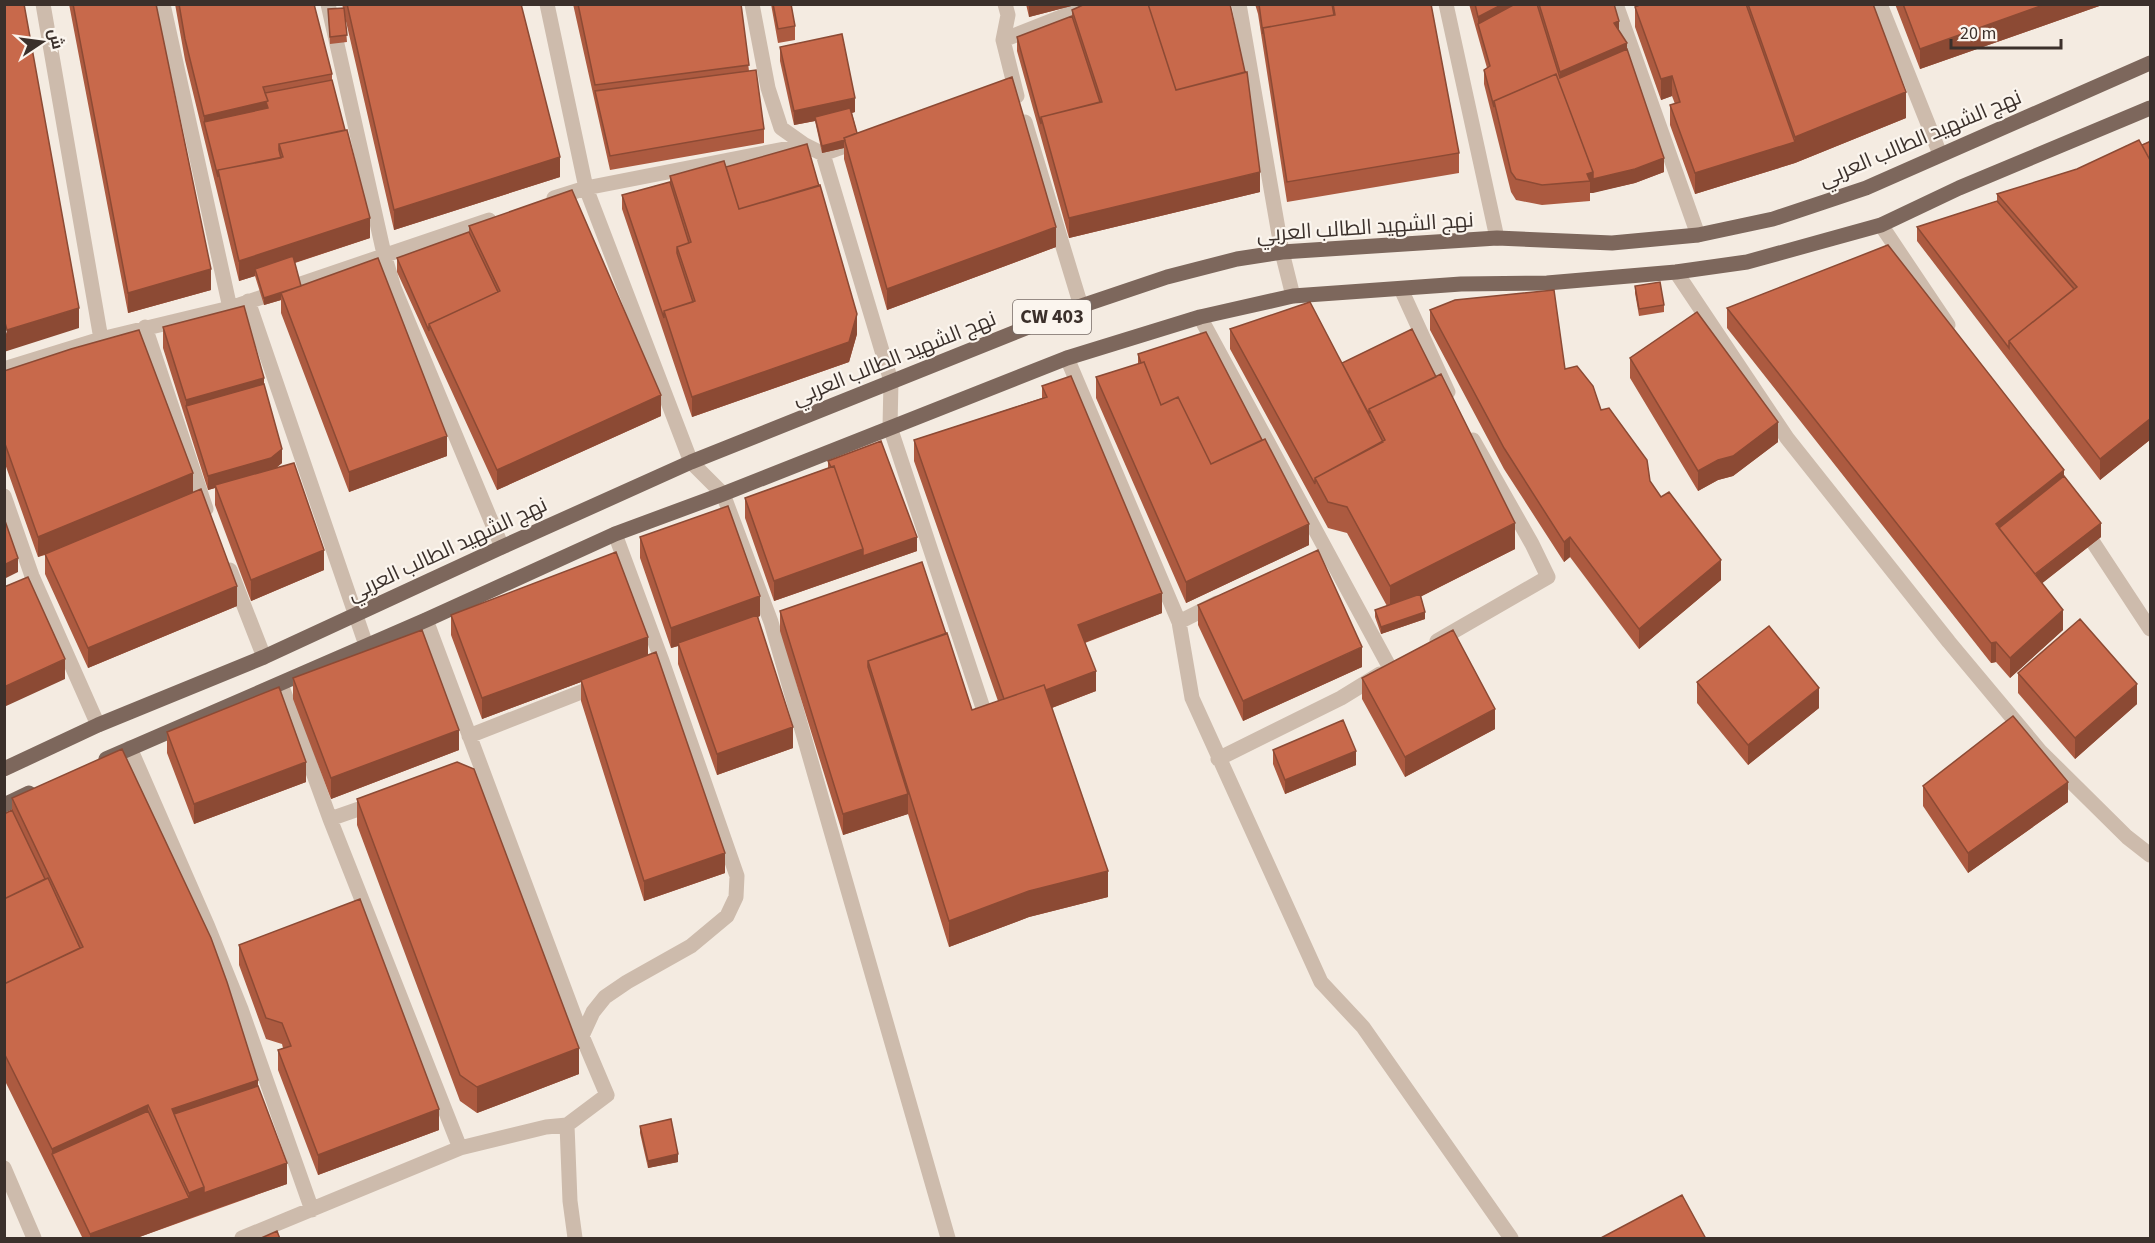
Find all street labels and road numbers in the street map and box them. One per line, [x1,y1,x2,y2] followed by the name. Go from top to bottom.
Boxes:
[1814,82,2026,195] street label: نهج الشهيد الطالب العربي
[1255,204,1475,251] street label: نهج الشهيد الطالب العربي
[1013,300,1091,334] road number: CW 403
[788,303,1001,414] street label: نهج الشهيد الطالب العربي
[342,489,552,609] street label: نهج الشهيد الطالب العربي

